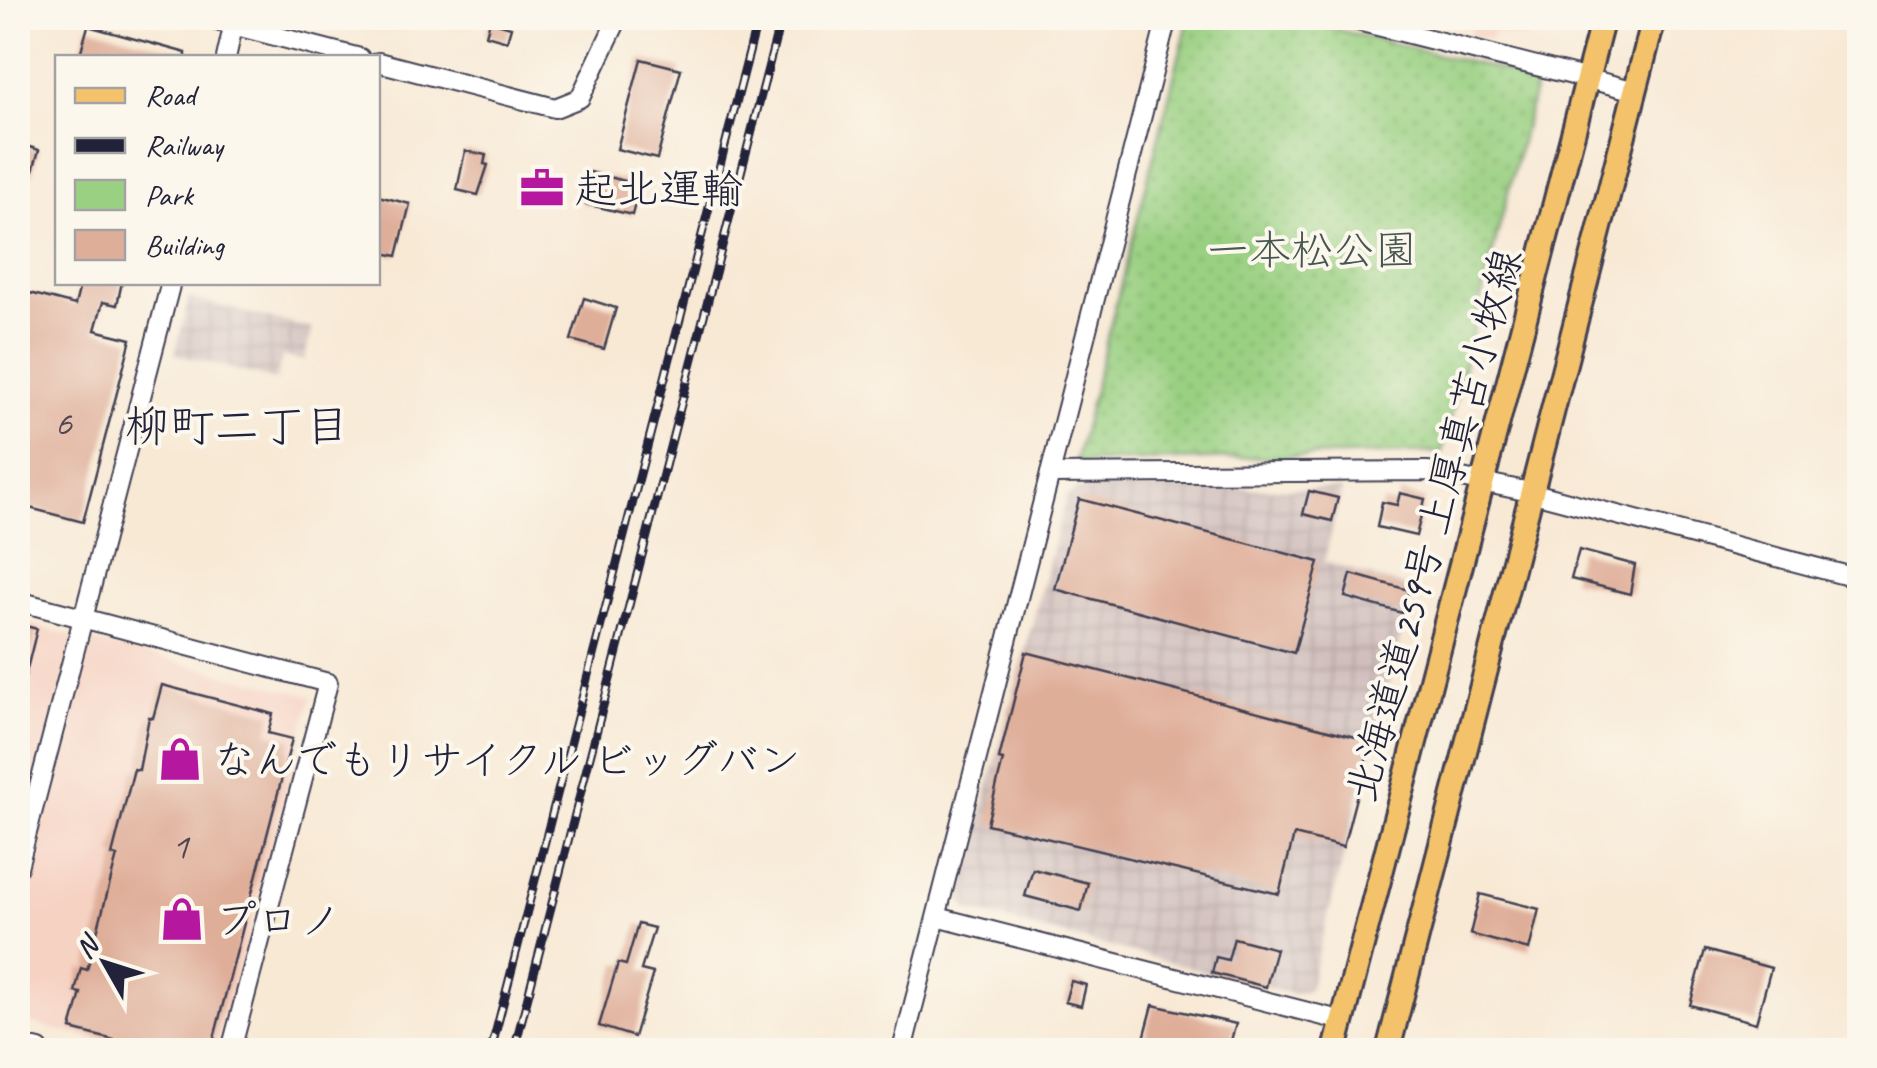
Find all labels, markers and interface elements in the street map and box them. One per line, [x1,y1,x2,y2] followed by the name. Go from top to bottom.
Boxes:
[55,55,380,285] legend
[145,76,199,114] text: Road
[145,126,225,164] text: Railway
[575,163,743,216] place label: 起北運輸
[518,164,566,212] office icon: 起北運輸
[145,176,195,214] text: Park
[1207,224,1417,277] park label: 一本松公園
[145,226,225,264] text: Building
[1335,243,1534,808] street label: 北海道道259号 上厚真苫小牧線
[124,398,350,455] district label: 柳町二丁目
[54,399,73,446] house number: 6
[213,734,801,787] place label: なんでもリサイクル ビッグバン
[156,735,204,783] shop icon: なんでもリサイクル ビッグバン
[171,822,190,869] house number: 1
[215,894,341,947] place label: プロノ
[158,895,206,943] shop icon: プロノ
[55,913,155,1013] north arrow
[67,926,108,965] text: N

